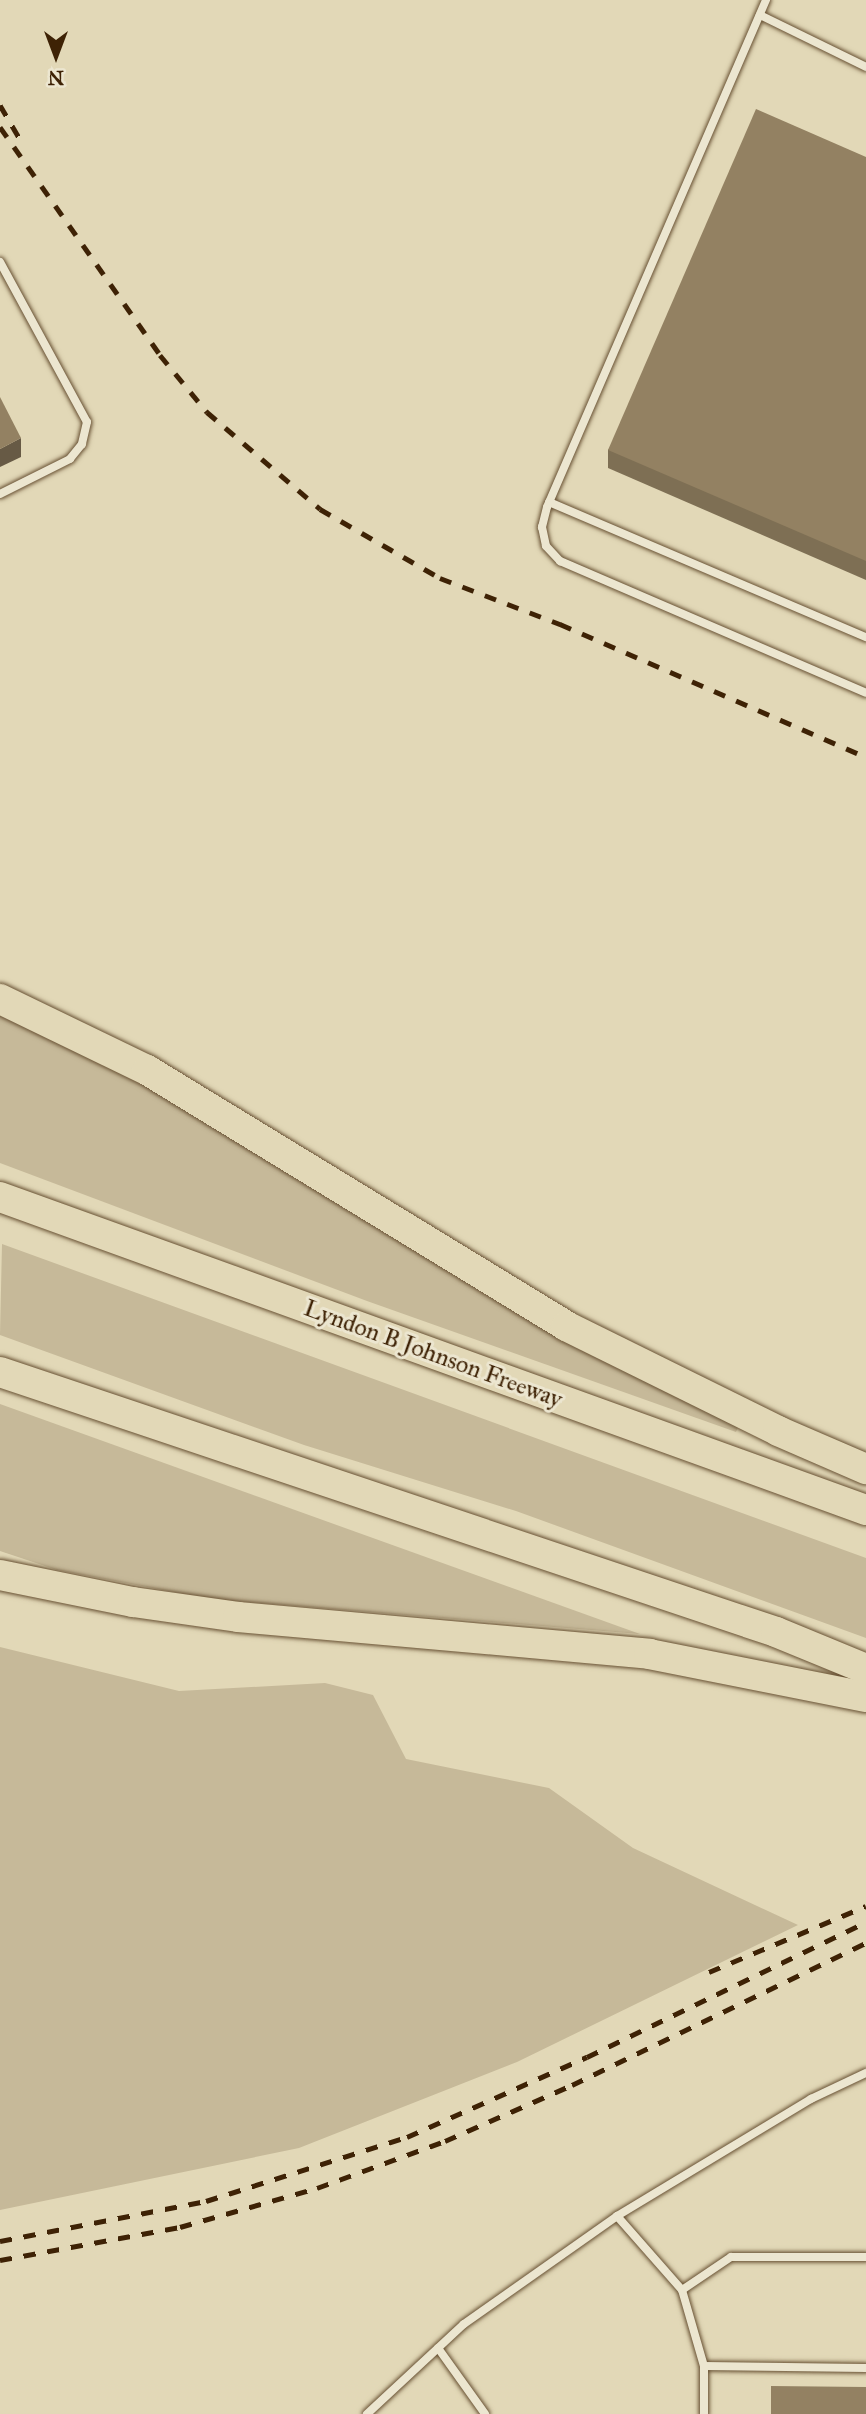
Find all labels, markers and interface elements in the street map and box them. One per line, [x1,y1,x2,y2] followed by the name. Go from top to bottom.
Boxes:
[21,21,91,91] north arrow
[48,66,64,89] text: N
[300,1294,566,1414] street label: Lyndon B Johnson Freeway

